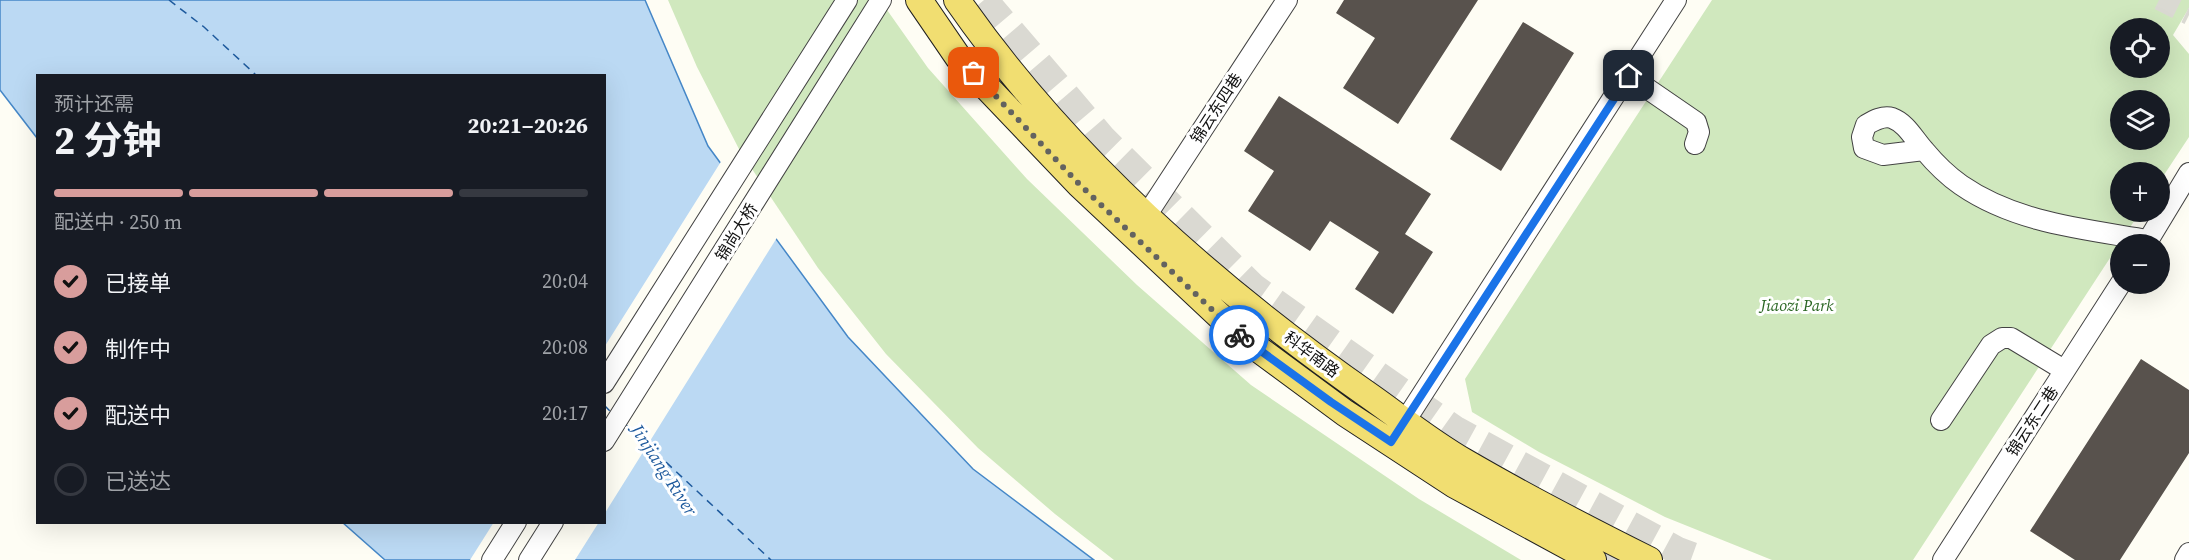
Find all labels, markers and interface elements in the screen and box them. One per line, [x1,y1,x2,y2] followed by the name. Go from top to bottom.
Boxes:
[2110,18,2170,294] map controls
[2110,18,2170,78] button: locate
[948,47,999,98] pin
[1603,50,1654,101] pin
[957,56,990,89] icon: bag
[1612,59,1645,92] icon: home
[1185,68,1247,148] street label: 锦云东四巷
[54,90,134,118] text: 预计还需
[2110,90,2170,150] button: layers
[468,110,588,140] text: 20:21–20:26
[54,114,161,167] text: 2 分钟
[2110,162,2170,222] button: +
[710,199,762,265] street label: 锦尚大桥
[54,208,182,236] text: 配送中 · 250 m
[2110,234,2170,294] button: −
[54,265,87,298] icon: check
[542,267,588,295] text: 20:04
[105,268,171,298] text: 已接单
[1758,294,1834,316] park label: Jiaozi Park
[1209,305,1269,365] courier
[1223,319,1256,352] icon: bike
[1280,326,1344,382] street label: 科华南路
[54,331,87,364] icon: check
[542,333,588,361] text: 20:08
[105,334,171,364] text: 制作中
[2001,381,2063,461] street label: 锦云东二巷
[54,397,87,430] icon: check
[542,399,588,427] text: 20:17
[105,400,171,430] text: 配送中
[624,417,704,521] water label: Jinjiang River
[105,466,171,496] text: 已送达

